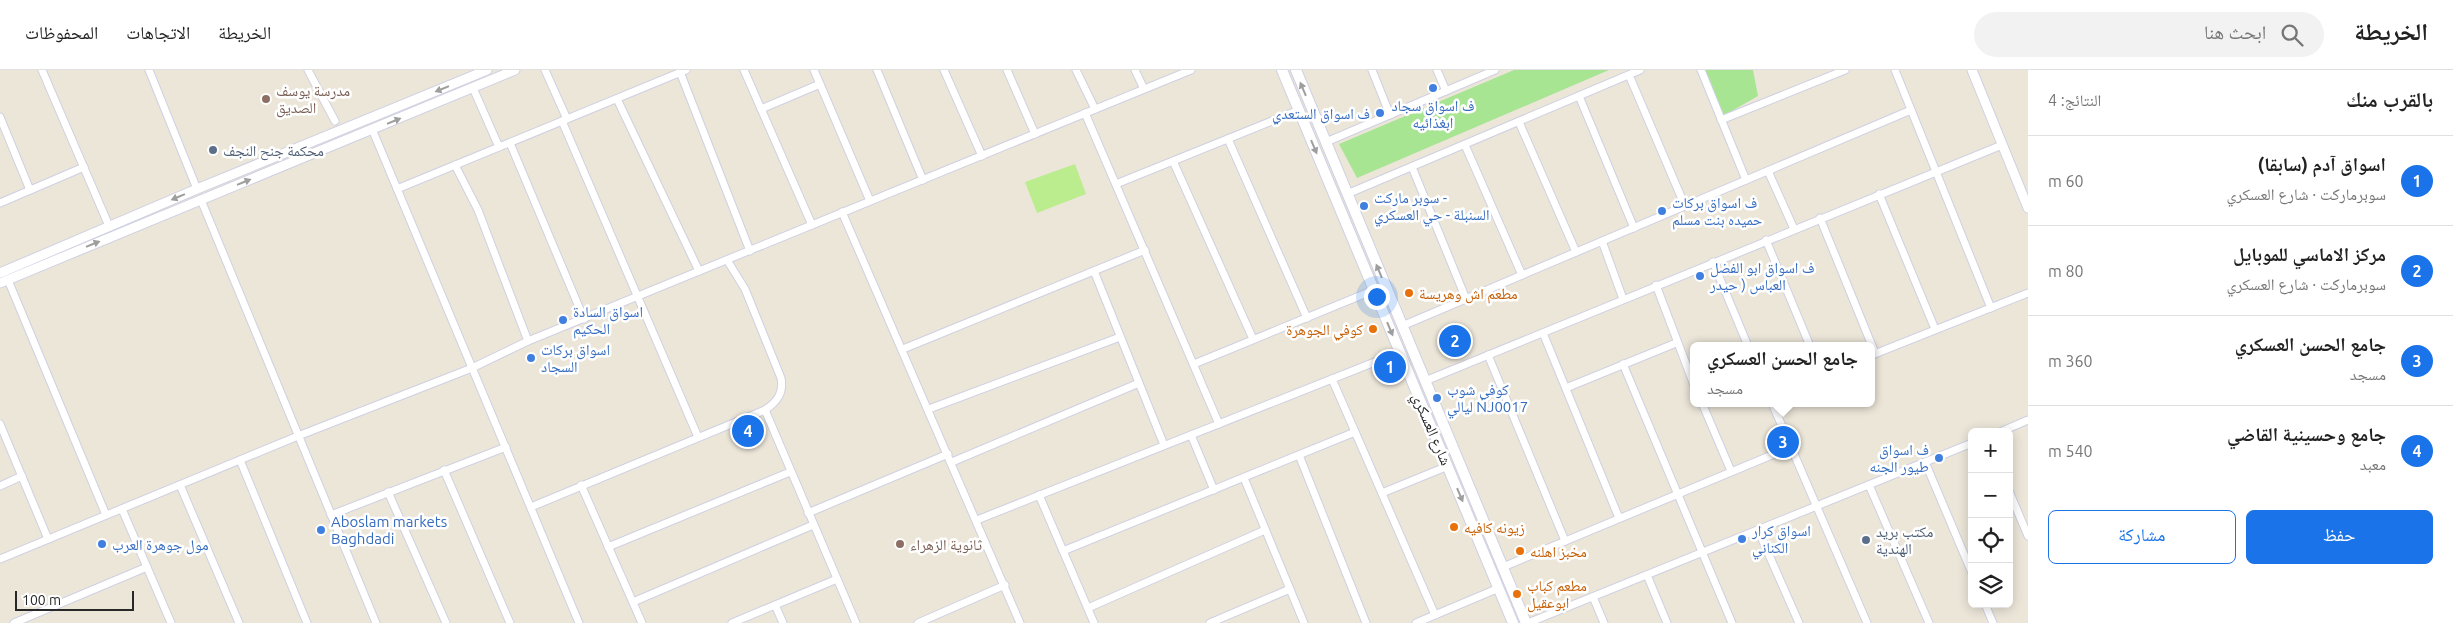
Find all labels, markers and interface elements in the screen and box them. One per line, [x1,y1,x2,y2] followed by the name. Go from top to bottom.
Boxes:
[1974,12,2324,57] search box
[2354,18,2428,45] text: الخريطة
[2204,21,2266,43] text: ابحث هنا
[2278,21,2306,49] icon: search
[25,22,98,42] text: المحفوظات
[126,22,190,42] text: الاتجاهات
[218,22,271,42] text: الخريطة
[276,82,350,118] place label: مدرسة يوسف الصديق
[1299,82,1307,96] one-way arrow
[1427,82,1439,94] marker: ف اسواق سجاد ابغذائيه
[435,85,449,93] one-way arrow
[2346,87,2433,111] text: بالقرب منك
[2048,91,2101,109] text: النتائج: 4
[260,93,272,105] marker: مدرسة يوسف الصديق
[1391,97,1475,131] place label: ف اسواق سجاد ابغذائيه
[1272,105,1370,125] place label: ف اسواق الستعدي
[1374,107,1386,119] marker: ف اسواق الستعدي
[387,116,401,124] one-way arrow
[1311,140,1319,154] one-way arrow
[223,142,324,161] place label: محكمة جنح النجف
[207,144,219,156] marker: محكمة جنح النجف
[2258,153,2386,175] text: اسواق آدم (سابقا)
[2048,172,2084,190] text: 60 m
[2412,172,2422,190] text: 1
[237,178,251,186] one-way arrow
[2226,185,2386,203] text: سوبرماركت · شارع العسكري
[1374,189,1490,226] place label: سوبر ماركت - السنبلة - حي العسكري
[171,193,185,201] one-way arrow
[1672,194,1763,230] place label: ف اسواق بركات حميده بنت مسلم
[1358,200,1370,212] marker: سوبر ماركت - السنبلة - حي العسكري
[1656,205,1668,217] marker: ف اسواق بركات حميده بنت مسلم
[86,240,101,248] one-way arrow
[2233,243,2386,265] text: مركز الاماسي للموبايل
[1709,259,1815,295] place label: ف اسواق ابو الفضل العباس ( حيدر
[2048,262,2084,280] text: 80 m
[2412,262,2422,280] text: 2
[1375,264,1383,278] one-way arrow
[1694,270,1706,282] marker: ف اسواق ابو الفضل العباس ( حيدر
[2226,275,2386,293] text: سوبرماركت · شارع العسكري
[1364,284,1390,310] your location
[1419,285,1518,304] place label: مطعم اش وهريسة
[1403,287,1415,299] marker: مطعم اش وهريسة
[573,303,643,339] place label: اسواق السادة الحكيم
[557,314,569,326] marker: اسواق السادة الحكيم
[1286,321,1363,341] place label: كوفي الجوهرة
[1387,322,1395,336] one-way arrow
[1439,322,1471,360] pin: 2
[1367,323,1379,335] marker: كوفي الجوهرة
[2235,333,2386,355] text: جامع الحسن العسكري
[541,341,610,375] place label: اسواق بركات السجاد
[1690,342,1875,407] popup
[1707,347,1858,369] text: جامع الحسن العسكري
[1374,348,1406,386] pin: 1
[525,352,537,364] marker: اسواق بركات السجاد
[2048,352,2093,370] text: 360 m
[2412,352,2422,370] text: 3
[2350,365,2386,383] text: مسجد
[1707,379,1743,397] text: مسجد
[1447,381,1528,418] place label: كوفي شوب ليالي NJ0017
[1406,390,1455,469] street label: شارع العسكري
[1431,392,1443,404] marker: كوفي شوب ليالي NJ0017
[732,412,764,450] pin: 4
[1767,423,1799,461] pin: 3
[2227,423,2386,445] text: جامع وحسينية القاضي
[1968,428,2013,608] map controls
[1968,428,2013,473] button: +
[1870,441,1929,476] place label: ف اسواق طيور الجنه
[2048,442,2093,460] text: 540 m
[2412,442,2422,460] text: 4
[1933,452,1945,464] marker: ف اسواق طيور الجنه
[2360,455,2386,473] text: معبد
[1968,473,2013,518] button: −
[1457,488,1464,503] one-way arrow
[2048,510,2236,564] button: مشاركة
[2246,510,2433,564] button: حفظ
[331,513,447,547] place label: Aboslam markets Baghdadi
[1968,518,2013,563] button: locate
[1464,519,1525,537] place label: زيونه كافيه
[1448,521,1460,533] marker: زيونه كافيه
[1751,522,1811,559] place label: اسواق كرار الكناني
[1876,523,1933,558] place label: مكتب بريد الهندية
[315,524,327,536] marker: Aboslam markets Baghdadi
[1736,533,1748,545] marker: اسواق كرار الكناني
[1860,534,1872,546] marker: مكتب بريد الهندية
[112,536,209,555] place label: مول جوهرة العرب
[910,536,982,554] place label: ثانوية الزهراء
[96,538,108,550] marker: مول جوهرة العرب
[894,538,906,550] marker: ثانوية الزهراء
[1530,543,1587,561] place label: مخبز اهلنه
[1514,545,1526,557] marker: مخبز اهلنه
[1968,563,2013,608] button: layers
[1527,577,1587,613] place label: مطعم كباب ابوعقيل
[15,588,134,611] scale bar
[1511,588,1523,600] marker: مطعم كباب ابوعقيل
[22,592,61,608] text: 100 m

